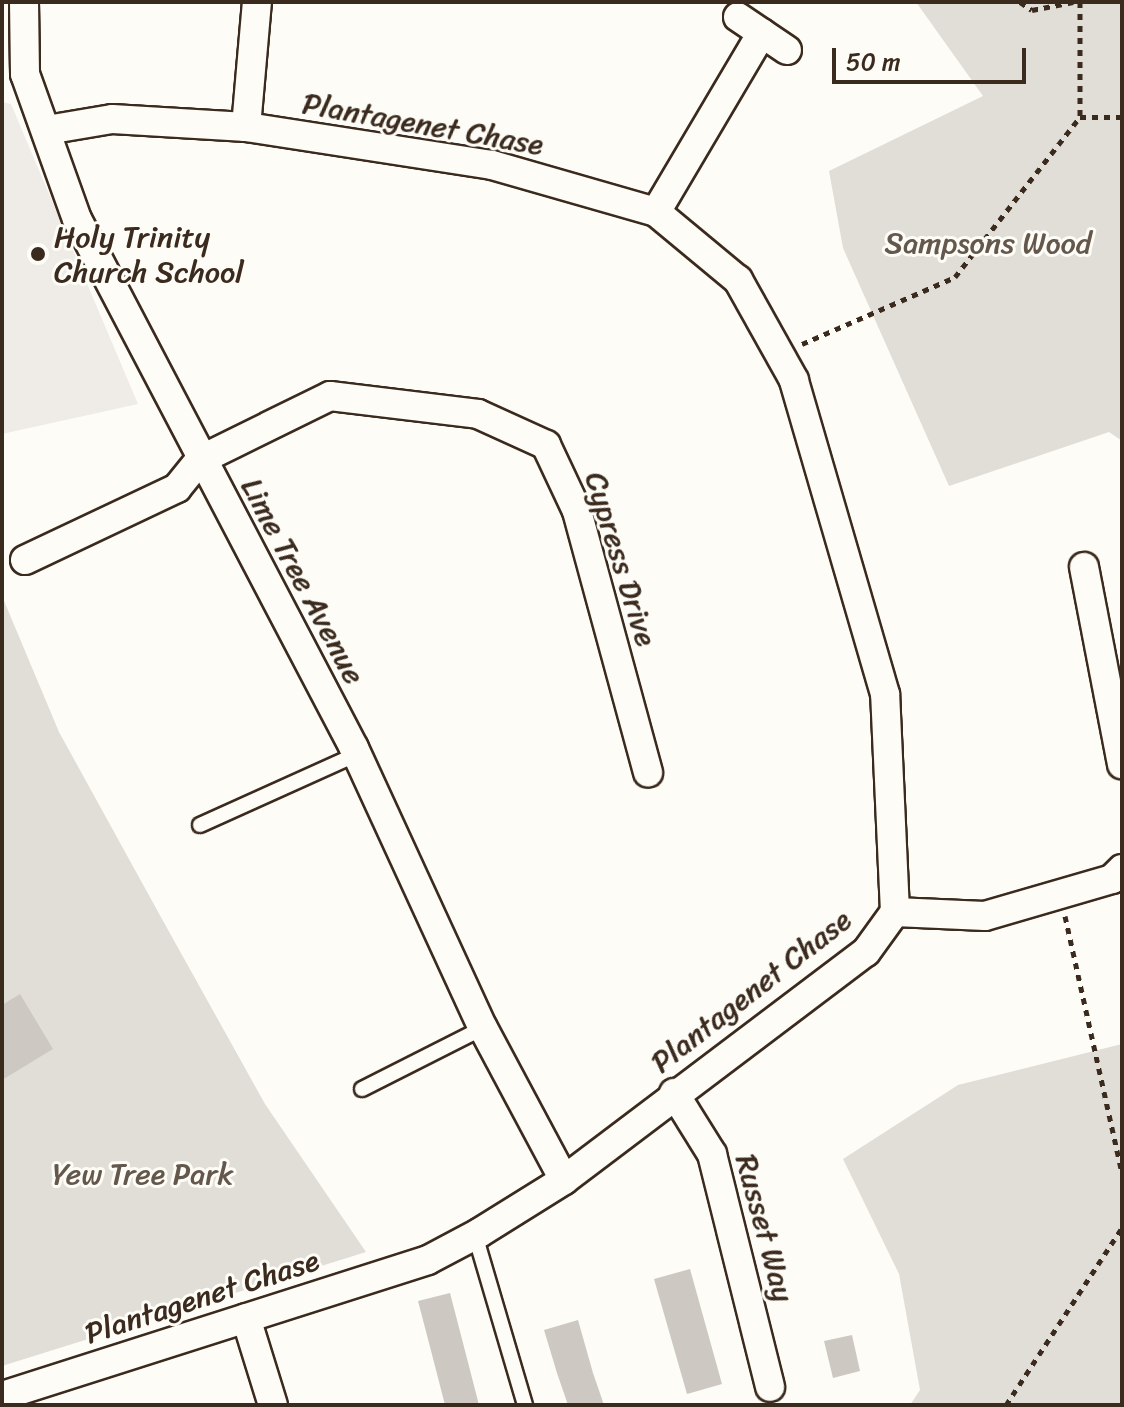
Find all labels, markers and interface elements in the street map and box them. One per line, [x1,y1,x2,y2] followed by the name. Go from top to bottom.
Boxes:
[836,32,1030,82] scale bar
[846,41,901,83] text: 50 m
[299,85,547,163] street label: Plantagenet Chase
[54,219,244,290] place label: Holy Trinity Church School
[884,225,1092,261] park label: Sampsons Wood
[29,245,47,263] marker: Holy Trinity Church School
[577,467,665,651] street label: Cypress Drive
[233,471,373,691] street label: Lime Tree Avenue
[643,901,859,1081] street label: Plantagenet Chase
[728,1150,802,1306] street label: Russet Way
[51,1156,235,1192] park label: Yew Tree Park
[80,1242,324,1352] street label: Plantagenet Chase

